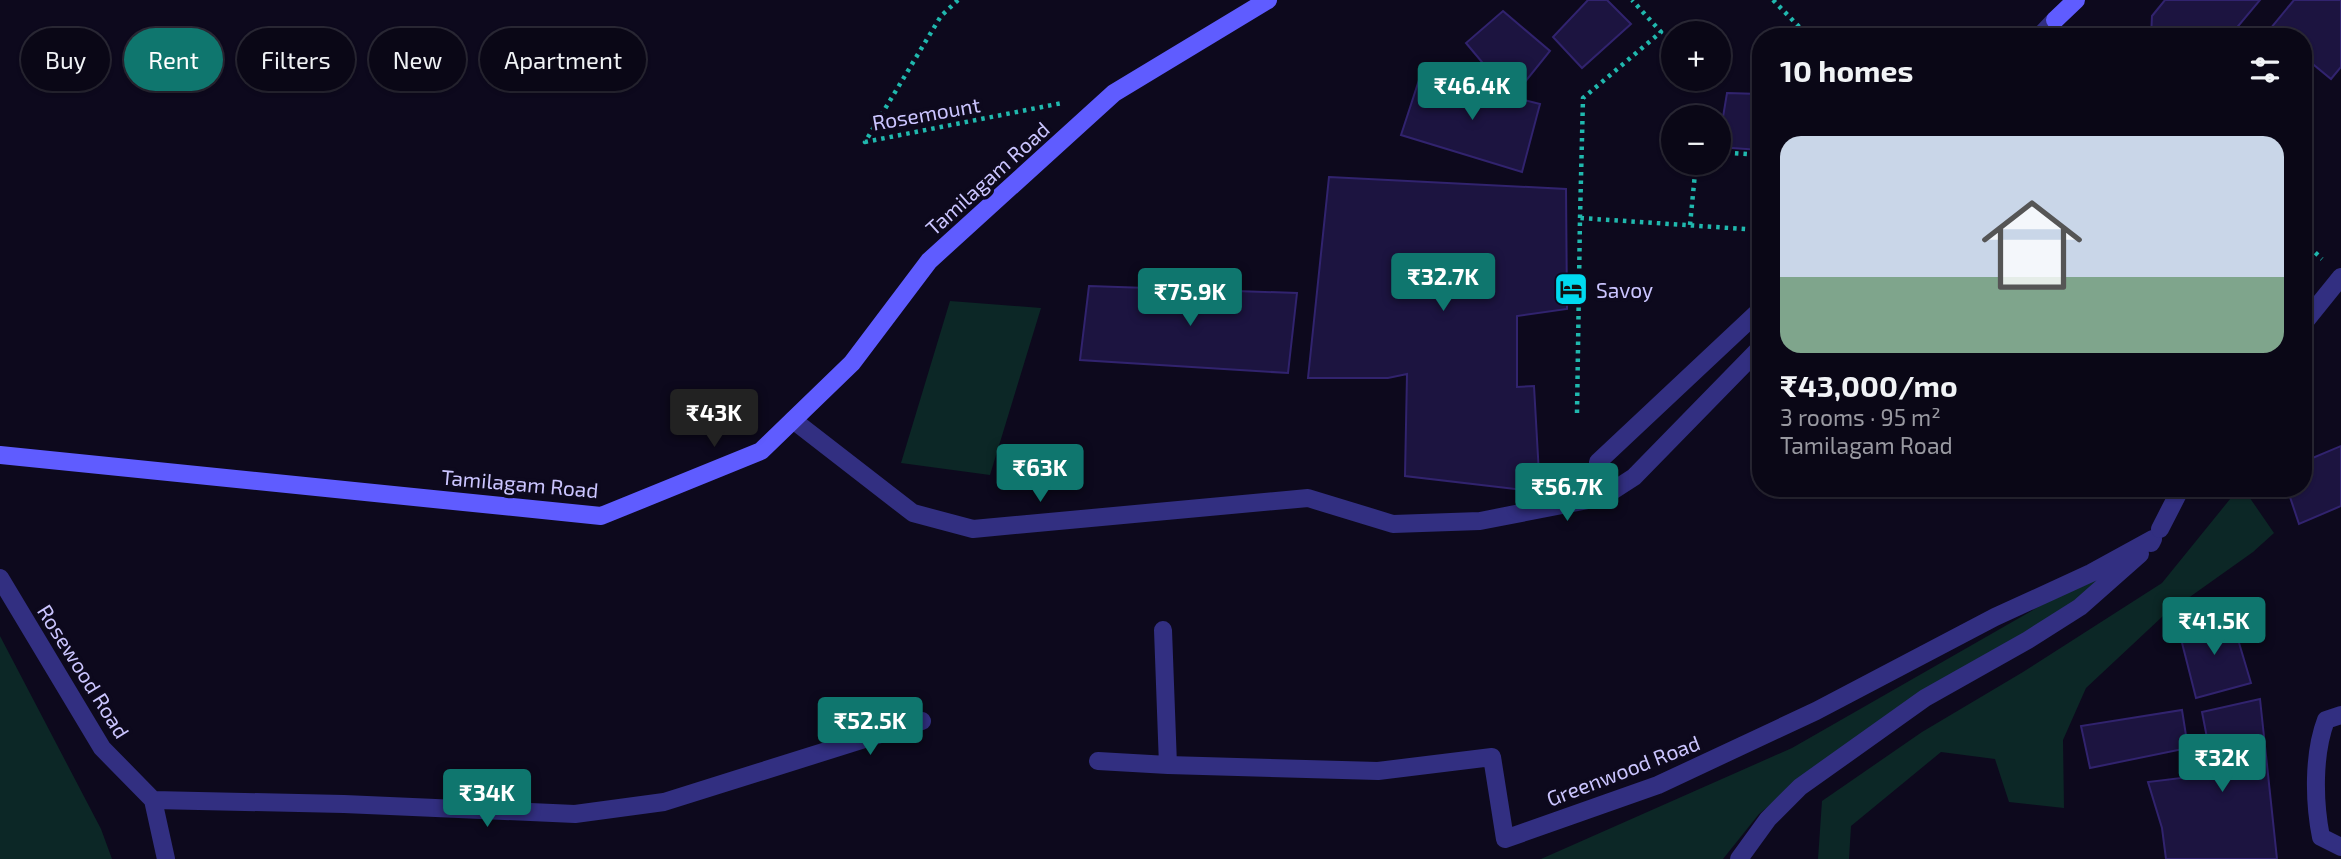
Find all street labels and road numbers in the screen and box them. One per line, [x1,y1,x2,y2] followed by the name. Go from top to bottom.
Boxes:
[870,91,982,135] street label: Rosemount
[920,116,1054,240] street label: Tamilagam Road
[440,464,600,502] street label: Tamilagam Road
[33,600,135,742] street label: Rosewood Road
[1543,729,1703,811] street label: Greenwood Road

